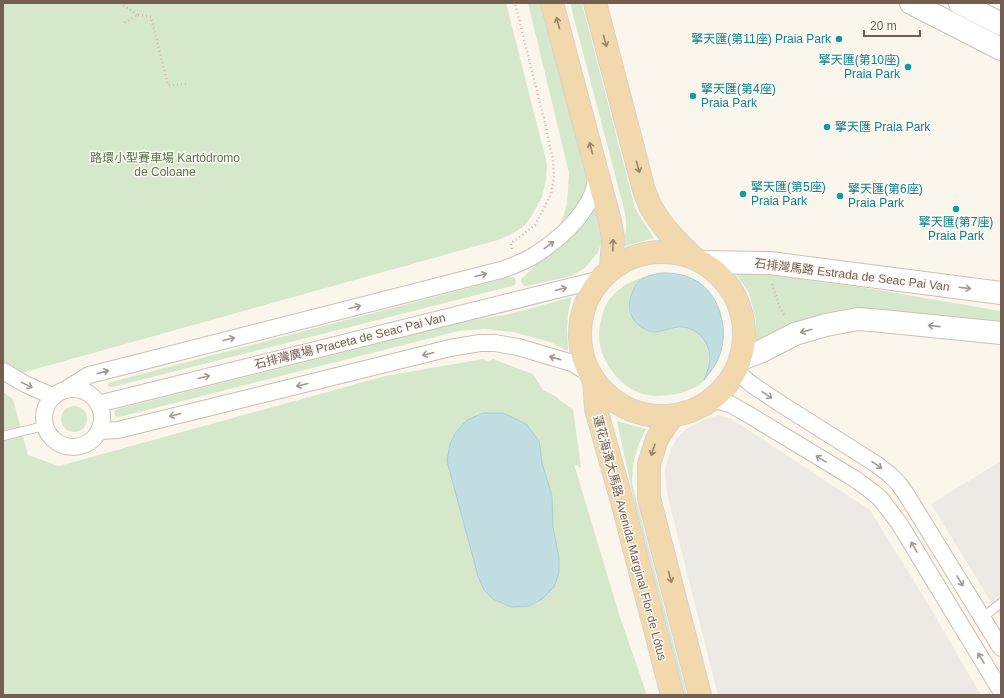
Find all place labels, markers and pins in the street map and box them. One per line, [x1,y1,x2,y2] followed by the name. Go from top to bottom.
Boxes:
[691,32,832,46] place label: 擎天匯(第11座) Praia Park
[834,34,844,44] marker: 擎天匯(第11座) Praia Park
[819,53,901,81] place label: 擎天匯(第10座) Praia Park
[903,62,913,72] marker: 擎天匯(第10座) Praia Park
[701,82,776,110] place label: 擎天匯(第4座) Praia Park
[688,91,698,101] marker: 擎天匯(第4座) Praia Park
[835,120,931,134] place label: 擎天匯 Praia Park
[822,122,832,132] marker: 擎天匯 Praia Park
[751,180,826,208] place label: 擎天匯(第5座) Praia Park
[848,182,923,210] place label: 擎天匯(第6座) Praia Park
[738,189,748,199] marker: 擎天匯(第5座) Praia Park
[835,191,845,201] marker: 擎天匯(第6座) Praia Park
[951,204,961,214] marker: 擎天匯(第7座) Praia Park
[919,215,993,243] place label: 擎天匯(第7座) Praia Park

